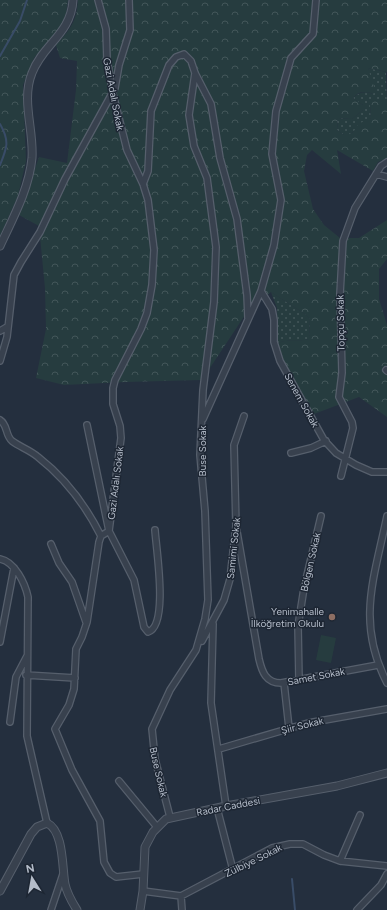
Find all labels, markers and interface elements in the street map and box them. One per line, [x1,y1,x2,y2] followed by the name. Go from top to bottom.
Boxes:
[100,57,127,132] street label: Gazi Adalı Sokak
[334,294,347,351] street label: Topçu Sokak
[281,371,322,430] street label: Senem Sokak
[196,425,209,476] street label: Buse Sokak
[105,446,126,520] street label: Gazi Adalı Sokak
[224,516,243,580] street label: Samimi Sokak
[297,531,324,593] street label: Bölgen Sokak
[251,605,325,630] place label: Yenimahalle İlköğretim Okulu
[327,612,337,622] marker: Yenimahalle İlköğretim Okulu
[286,665,346,688] street label: Samet Sokak
[280,714,325,737] street label: Şiir Sokak
[146,746,171,799] street label: Buse Sokak
[195,794,261,819] street label: Radar Caddesi
[222,841,284,880] street label: Zülbiye Sokak
[12,858,52,898] north arrow
[25,861,36,876] text: N

